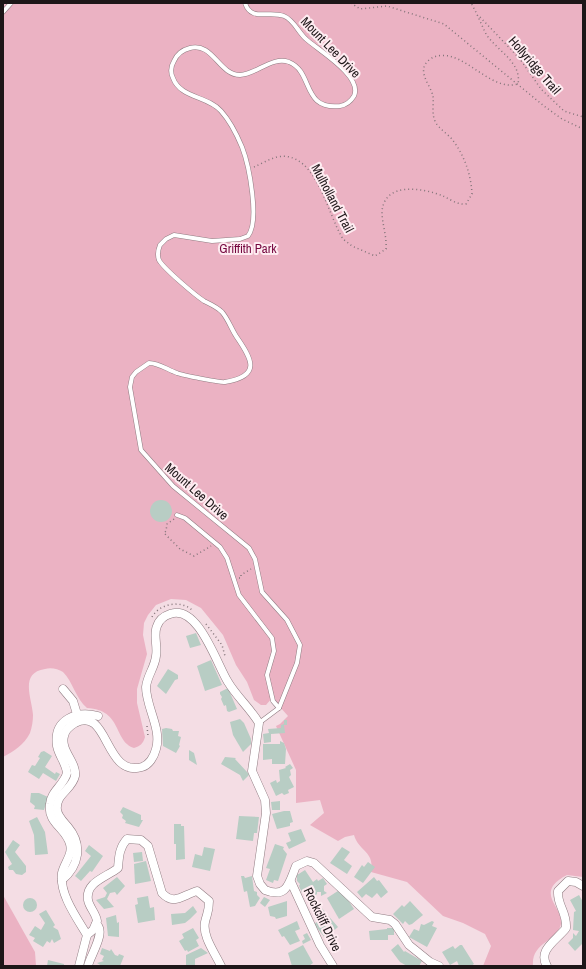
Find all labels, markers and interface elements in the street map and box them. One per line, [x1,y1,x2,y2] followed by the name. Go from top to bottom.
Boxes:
[297,13,364,82] street label: Mount Lee Drive
[505,33,565,98] street label: Hollyridge Trail
[307,161,358,235] street label: Mulholland Trail
[219,240,277,257] park label: Griffith Park
[161,459,232,524] street label: Mount Lee Drive
[300,884,345,954] street label: Rockcliff Drive

